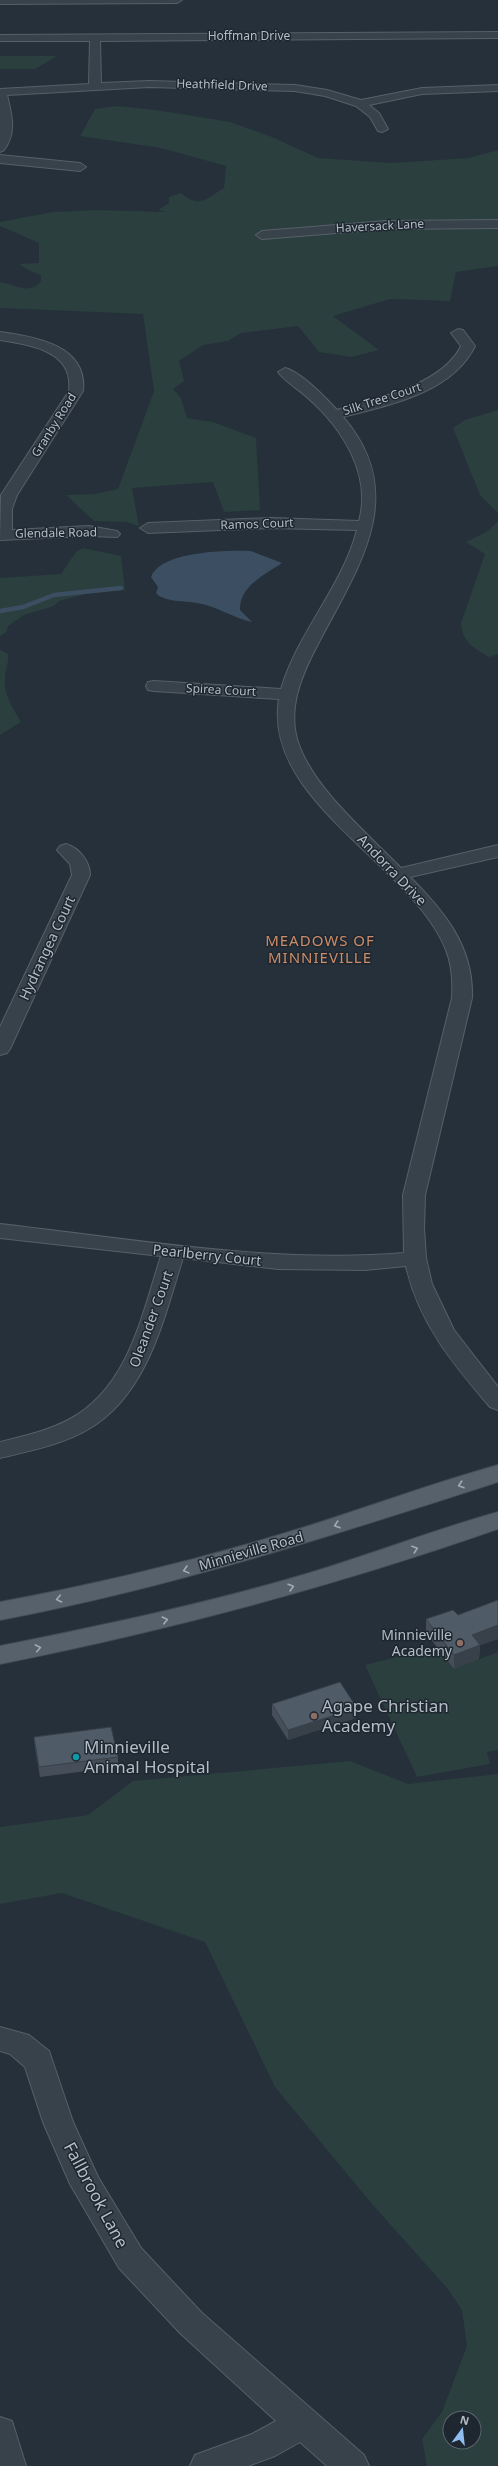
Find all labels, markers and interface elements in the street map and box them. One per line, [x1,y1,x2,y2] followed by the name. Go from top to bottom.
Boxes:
[208,27,291,44] street label: Hoffman Drive
[176,74,268,95] street label: Heathfield Drive
[335,215,425,236] street label: Haversack Lane
[341,378,424,419] street label: Silk Tree Court
[27,389,80,460] street label: Granby Road
[220,514,294,533] street label: Ramos Court
[15,523,97,542] street label: Glendale Road
[186,679,257,700] street label: Spirea Court
[354,830,431,909] street label: Andorra Drive
[14,893,79,1003] street label: Hydrangea Court
[265,930,375,967] district label: MEADOWS OF MINNIEVILLE
[152,1239,262,1270] street label: Pearlberry Court
[124,1268,177,1370] street label: Oleander Court
[458,1480,465,1489] one-way arrow
[334,1520,341,1529] one-way arrow
[196,1527,305,1575] street label: Minnieville Road
[412,1545,419,1553] one-way arrow
[183,1565,190,1574] one-way arrow
[287,1583,294,1592] one-way arrow
[56,1595,62,1603] one-way arrow
[161,1616,168,1625] one-way arrow
[381,1625,453,1660] place label: Minnieville Academy
[455,1638,465,1648] marker: Minnieville Academy
[35,1644,41,1652] one-way arrow
[322,1694,449,1737] place label: Agape Christian Academy
[309,1711,319,1721] marker: Agape Christian Academy
[84,1735,210,1778] place label: Minnieville Animal Hospital
[71,1752,81,1762] marker: Minnieville Animal Hospital
[59,2138,134,2252] street label: Fallbrook Lane
[442,2410,482,2450] north arrow
[458,2411,471,2428] text: N

